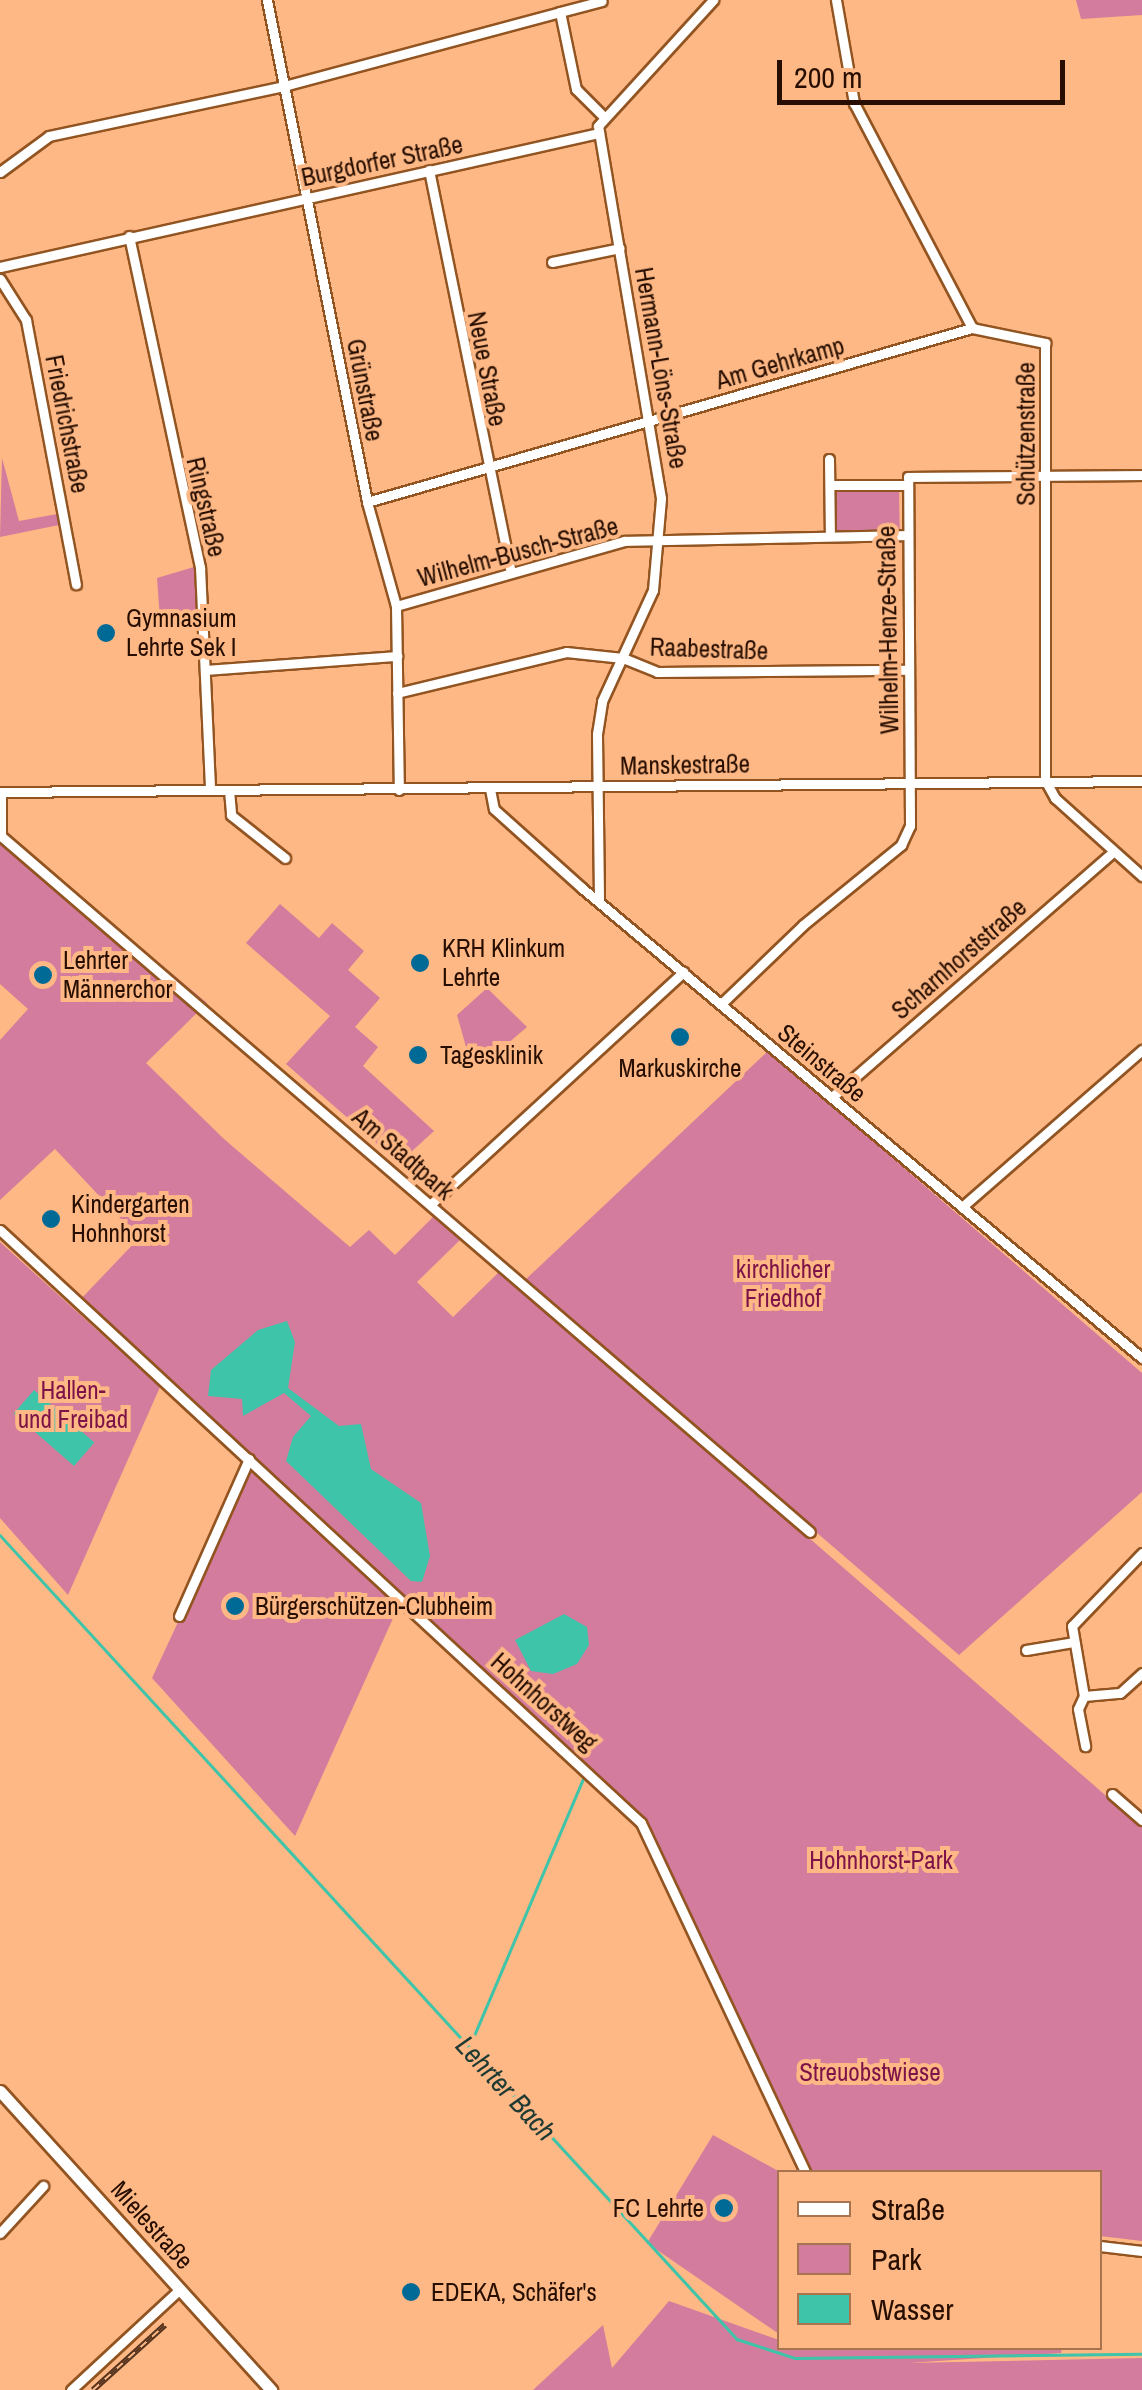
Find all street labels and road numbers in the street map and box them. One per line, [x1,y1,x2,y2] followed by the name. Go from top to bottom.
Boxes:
[299,129,465,193] street label: Burgdorfer Straße
[629,265,693,471] street label: Hermann-Löns-Straße
[461,309,513,429] street label: Neue Straße
[712,330,848,396] street label: Am Gehrkamp
[340,336,390,444] street label: Grünstraße
[39,352,95,496] street label: Friedrichstraße
[1011,362,1041,506] street label: Schützenstraße
[180,454,232,560] street label: Ringstraße
[415,511,621,593] street label: Wilhelm-Busch-Straße
[871,526,905,734] street label: Wilhelm-Henze-Straße
[649,632,769,666] street label: Raabestraße
[620,749,750,781] street label: Manskestraße
[886,892,1032,1026] street label: Scharnhorststraße
[772,1017,872,1109] street label: Steinstraße
[346,1102,460,1206] street label: Am Stadtpark
[485,1647,603,1757] street label: Hohnhorstweg
[105,2175,199,2275] street label: Mielestraße

